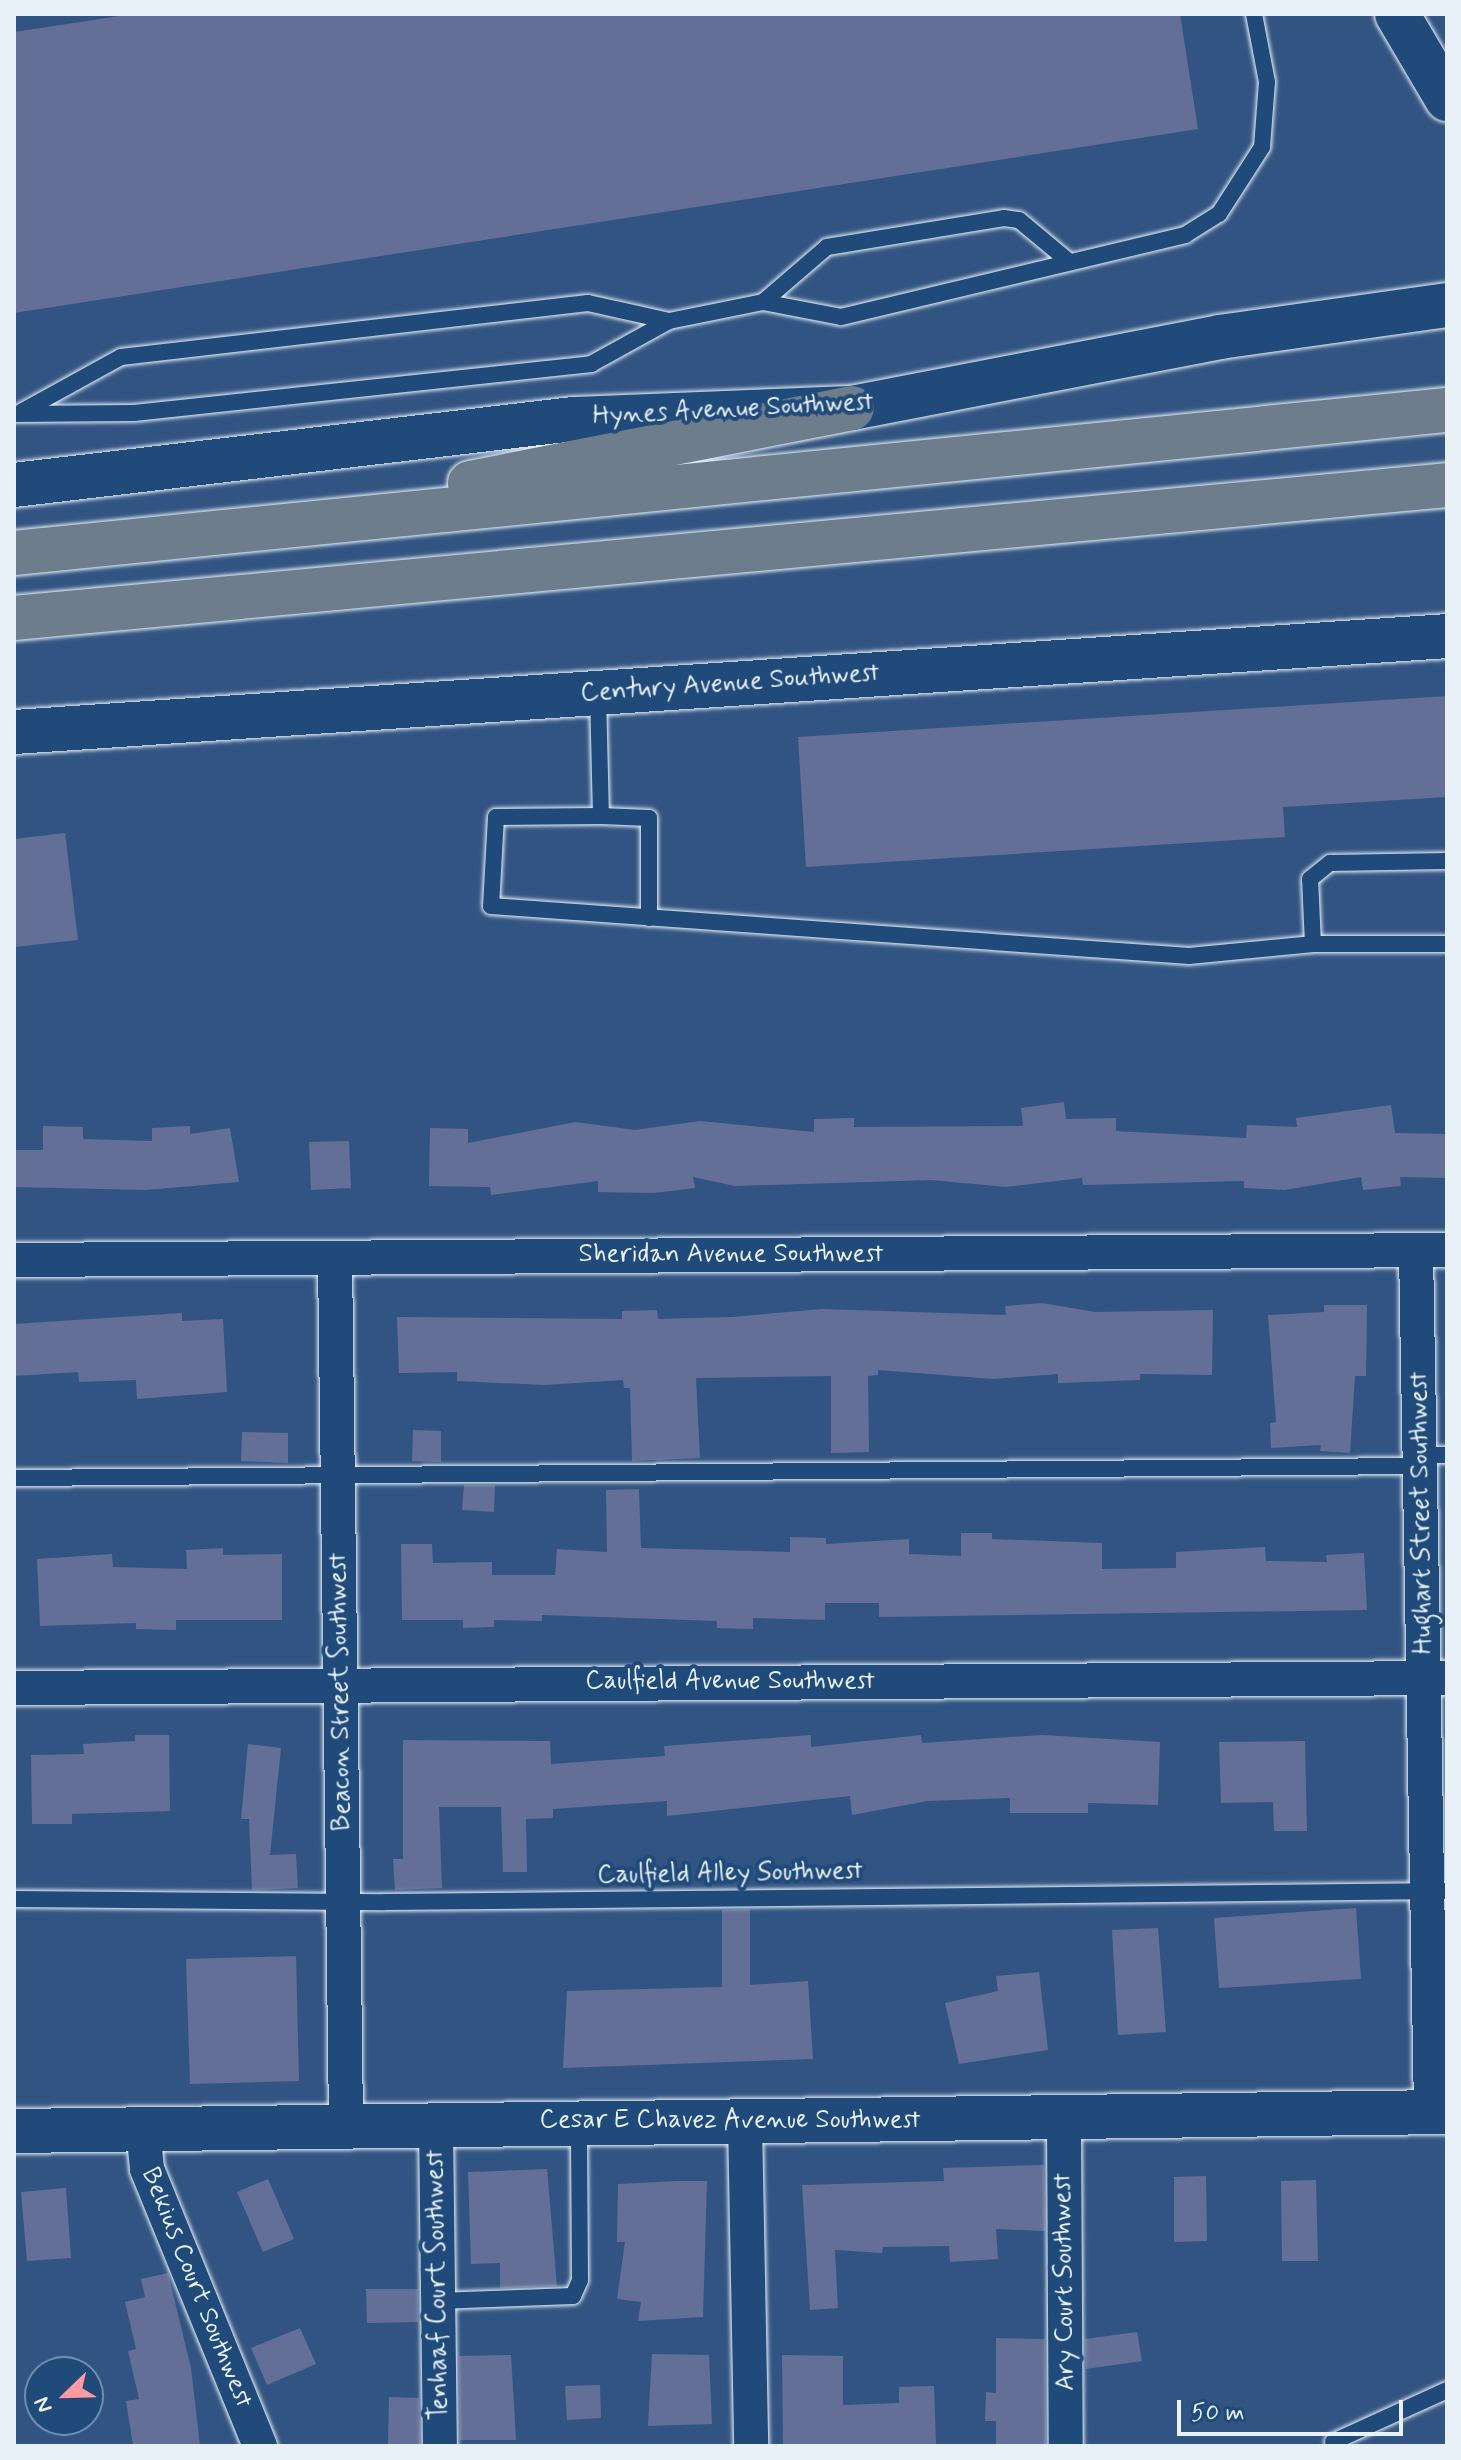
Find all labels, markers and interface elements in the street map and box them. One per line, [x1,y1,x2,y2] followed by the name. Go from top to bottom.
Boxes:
[595,387,871,433] street label: Hynes Avenue Southwest
[581,658,879,710] street label: Century Avenue Southwest
[580,1239,882,1271] street label: Sheridan Avenue Southwest
[1404,1373,1440,1653] street label: Hughart Street Southwest
[323,1553,359,1831] street label: Beacon Street Southwest
[583,1666,877,1698] street label: Caulfield Avenue Southwest
[597,1856,863,1892] street label: Caulfield Alley Southwest
[541,2105,919,2137] street label: Cesar E Chavez Avenue Southwest
[420,2149,456,2421] street label: Tenhaaf Court Southwest
[133,2163,259,2413] street label: Bekius Court Southwest
[1047,2170,1083,2394] street label: Ary Court Southwest
[24,2356,104,2436] north arrow
[1181,2384,1407,2434] scale bar
[28,2392,59,2417] text: N
[1191,2398,1245,2429] text: 50 m

